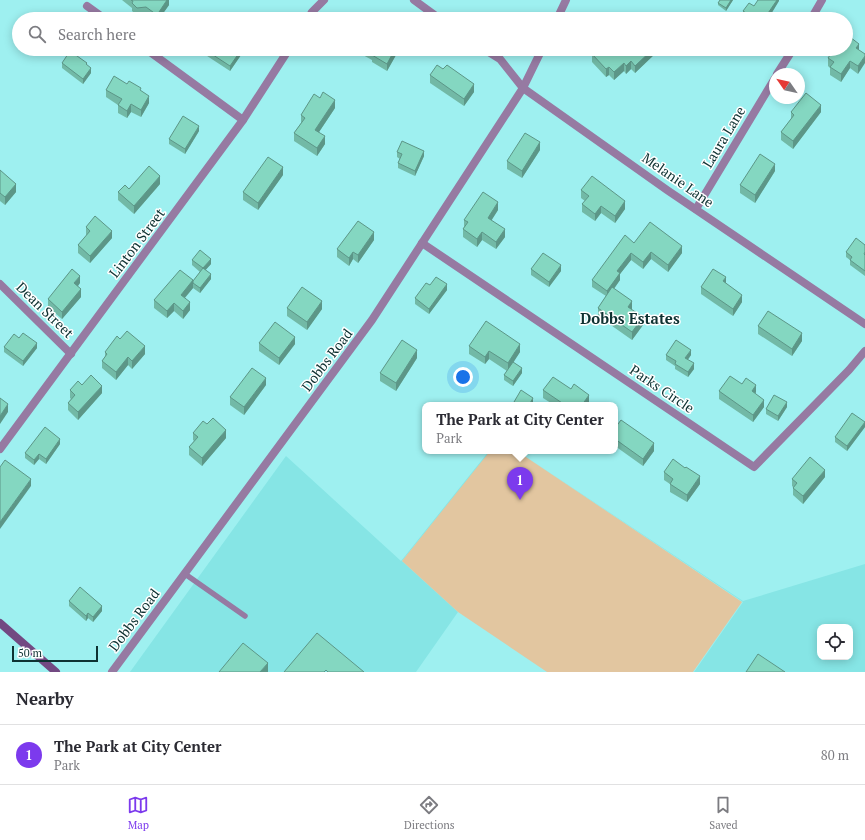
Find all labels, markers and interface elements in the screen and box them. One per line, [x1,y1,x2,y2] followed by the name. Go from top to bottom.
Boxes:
[12,12,853,56] search box
[26,23,48,45] icon: search
[58,24,136,44] text: Search here
[769,68,805,104] north arrow
[698,102,749,171] street label: Laura Lane
[639,148,718,211] street label: Melanie Lane
[104,204,169,281] street label: Linton Street
[12,277,79,342] street label: Dean Street
[580,308,680,328] district label: Dobbs Estates
[297,324,356,395] street label: Dobbs Road
[626,360,698,417] street label: Parks Circle
[453,367,473,387] your location
[422,402,618,454] popup
[436,409,604,429] text: The Park at City Center
[436,429,462,447] text: Park
[507,467,533,500] pin: 1
[104,584,163,655] street label: Dobbs Road
[817,624,853,660] map controls
[817,624,853,660] button: locate
[12,644,98,663] scale bar
[18,646,42,660] text: 50 m
[16,687,74,710] text: Nearby
[54,736,222,756] text: The Park at City Center
[25,746,33,764] text: 1
[821,746,849,764] text: 80 m
[54,756,80,774] text: Park
[127,794,149,832] tab: Map
[404,794,455,832] tab: Directions
[709,794,738,832] tab: Saved

